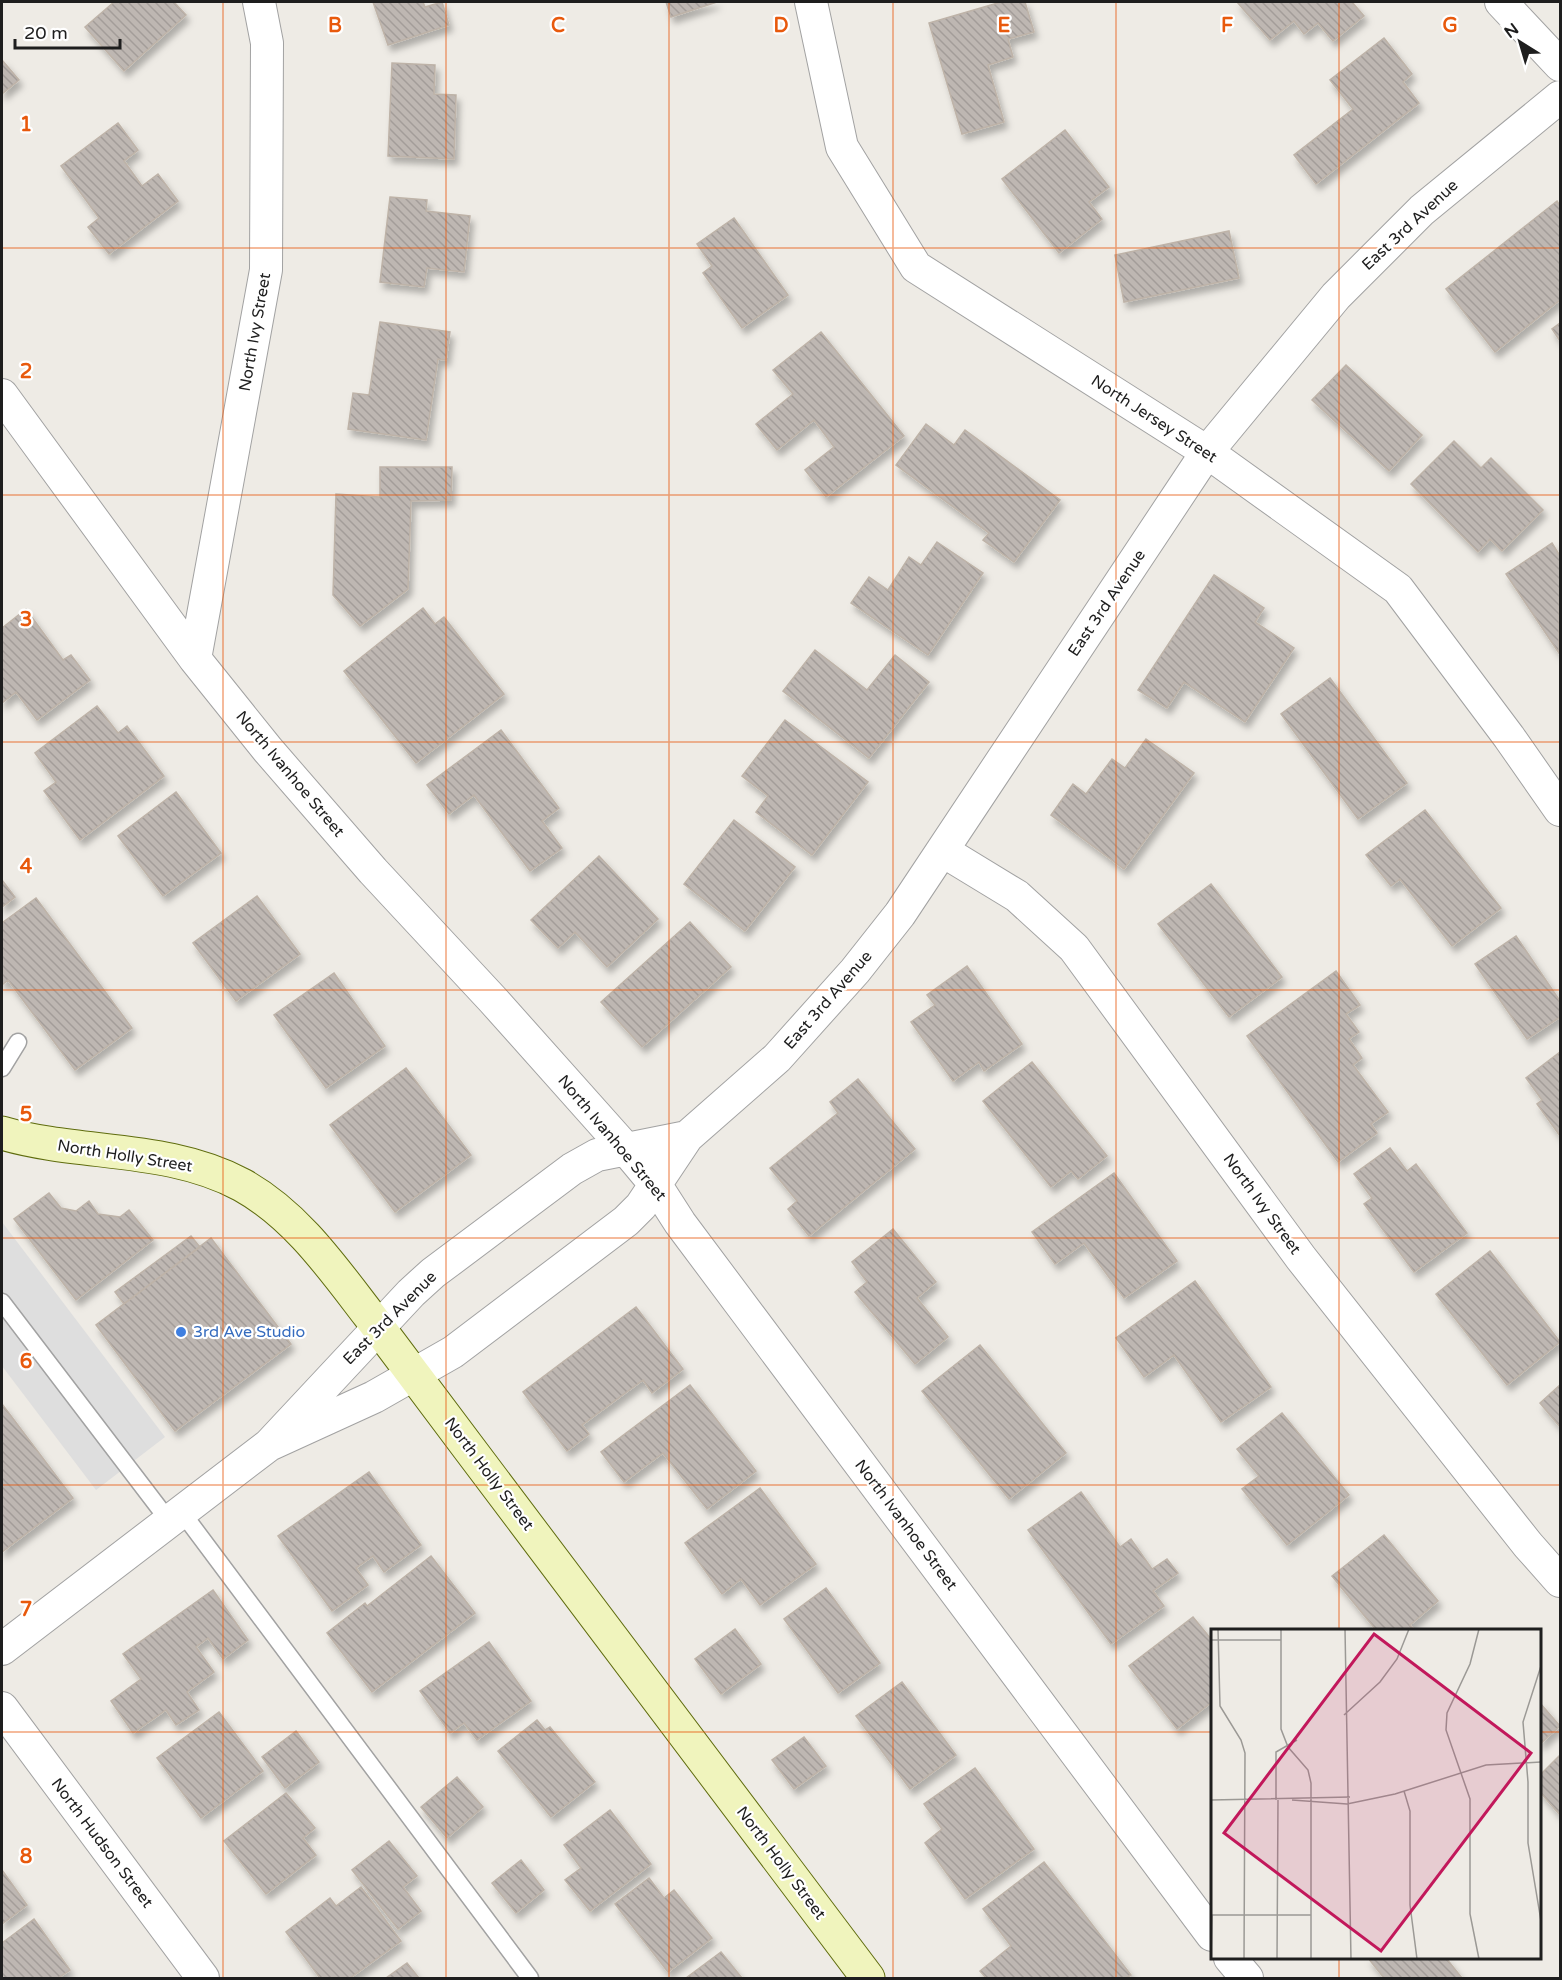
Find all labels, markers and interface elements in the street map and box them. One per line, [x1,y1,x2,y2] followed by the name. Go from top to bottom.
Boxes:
[15,12,120,50] scale bar
[1490,12,1550,72] north arrow
[328,14,342,38] text: B
[551,14,565,38] text: C
[773,14,789,38] text: D
[998,14,1011,38] text: E
[1221,14,1233,38] text: F
[1442,14,1458,38] text: G
[1500,19,1523,43] text: N
[24,22,68,44] text: 20 m
[20,113,32,137] text: 1
[1358,175,1462,275] street label: East 3rd Avenue
[235,271,275,393] street label: North Ivy Street
[20,360,32,384] text: 2
[1087,371,1221,467] street label: North Jersey Street
[1064,546,1150,660] street label: East 3rd Avenue
[20,608,32,632] text: 3
[231,707,349,841] street label: North Ivanhoe Street
[20,855,33,879] text: 4
[780,946,876,1054] street label: East 3rd Avenue
[553,1071,671,1205] street label: North Ivanhoe Street
[20,1103,32,1127] text: 5
[56,1135,194,1177] street label: North Holly Street
[1219,1150,1305,1258] street label: North Ivy Street
[339,1267,441,1369] street label: East 3rd Avenue
[193,1322,305,1342] place label: 3rd Ave Studio
[174,1325,188,1339] marker: 3rd Ave Studio
[20,1350,32,1374] text: 6
[440,1413,538,1535] street label: North Holly Street
[850,1456,962,1594] street label: North Ivanhoe Street
[20,1598,32,1622] text: 7
[1211,1629,1541,1959] inset map
[47,1774,157,1912] street label: North Hudson Street
[732,1802,830,1924] street label: North Holly Street
[20,1845,32,1869] text: 8

